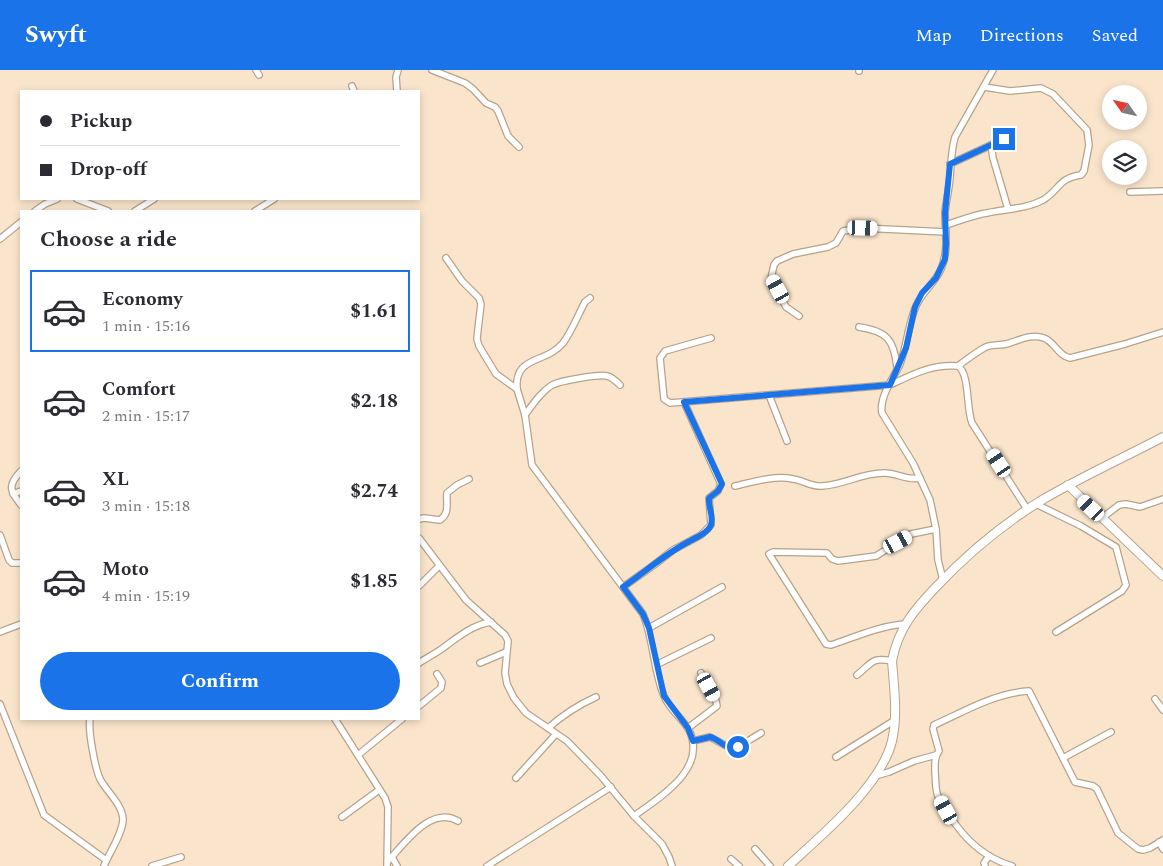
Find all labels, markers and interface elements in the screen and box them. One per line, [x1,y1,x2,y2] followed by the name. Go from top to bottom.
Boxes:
[25,17,87,53] text: Swyft
[916,22,952,49] text: Map
[980,22,1064,49] text: Directions
[1092,22,1138,49] text: Saved
[1102,85,1148,130] north arrow
[1102,85,1147,185] map controls
[70,107,132,136] text: Pickup
[993,128,1015,150] route end
[1102,140,1147,185] button: layers
[70,155,147,184] text: Drop-off
[847,220,878,236] car
[40,223,177,256] text: Choose a ride
[764,272,791,306] car
[102,285,183,314] text: Economy
[42,289,87,334] icon: car
[350,297,398,326] text: $1.61
[102,314,190,338] text: 1 min · 15:16
[102,375,176,404] text: Comfort
[42,379,87,424] icon: car
[350,387,398,416] text: $2.18
[102,404,190,428] text: 2 min · 15:17
[984,446,1013,480] car
[102,465,129,494] text: XL
[42,469,87,514] icon: car
[350,477,398,506] text: $2.74
[1074,492,1107,524] car
[102,494,190,518] text: 3 min · 15:18
[881,528,914,556] car
[102,555,149,584] text: Moto
[42,559,87,604] icon: car
[350,567,398,596] text: $1.85
[102,584,190,608] text: 4 min · 15:19
[40,652,400,710] button: Confirm
[695,670,722,704] car
[727,736,749,758] route start
[932,793,959,827] car

